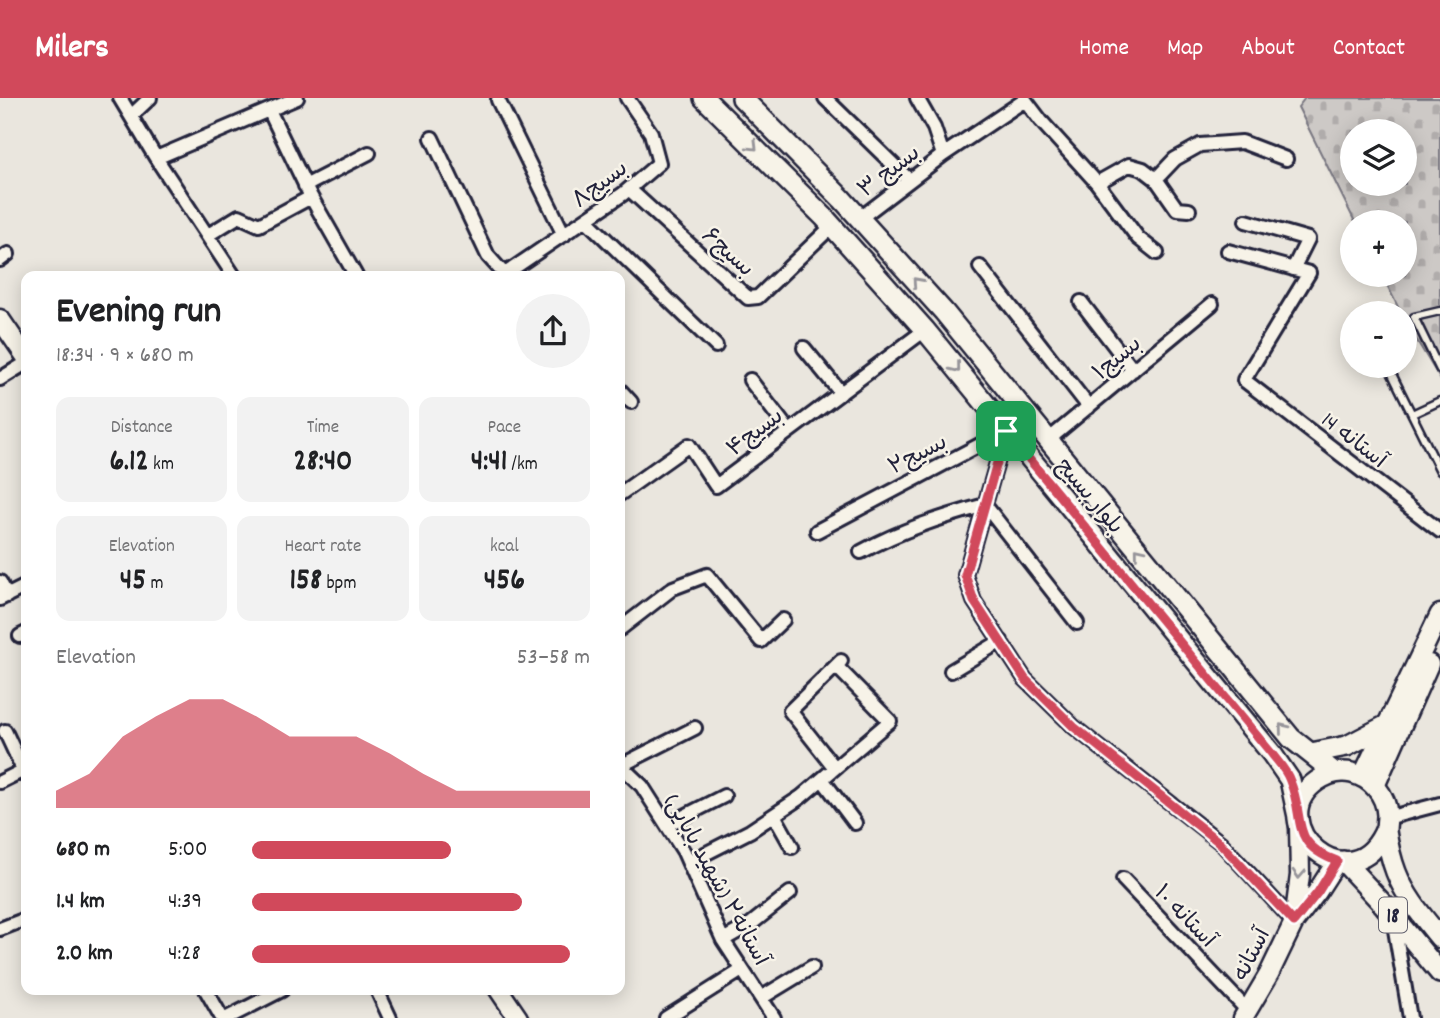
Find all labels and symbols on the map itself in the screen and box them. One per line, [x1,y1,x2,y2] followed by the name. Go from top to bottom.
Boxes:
[745,137,758,150] one-way arrow
[852,138,928,207] street label: بسیج ۳
[566,154,636,218] street label: بسیج۸
[693,221,760,286] street label: بسیج۶
[912,277,925,290] one-way arrow
[1087,329,1150,390] street label: بسیج۱
[947,360,960,372] one-way arrow
[721,401,792,466] street label: بسیج۴
[976,401,1036,461] pin
[1313,405,1394,479] street label: آستانه 14
[883,427,954,485] street label: بسیج۲
[1046,452,1130,543] street label: بلوار بسیج
[1135,548,1147,561] one-way arrow
[1279,724,1292,736] one-way arrow
[654,789,777,974] street label: آستانه۲ (شهید بابایی)
[1292,869,1307,880] one-way arrow
[1145,878,1223,958] street label: آستانه ۱۰
[1379,898,1407,932] road number: 18
[1226,922,1281,988] street label: آستانه

